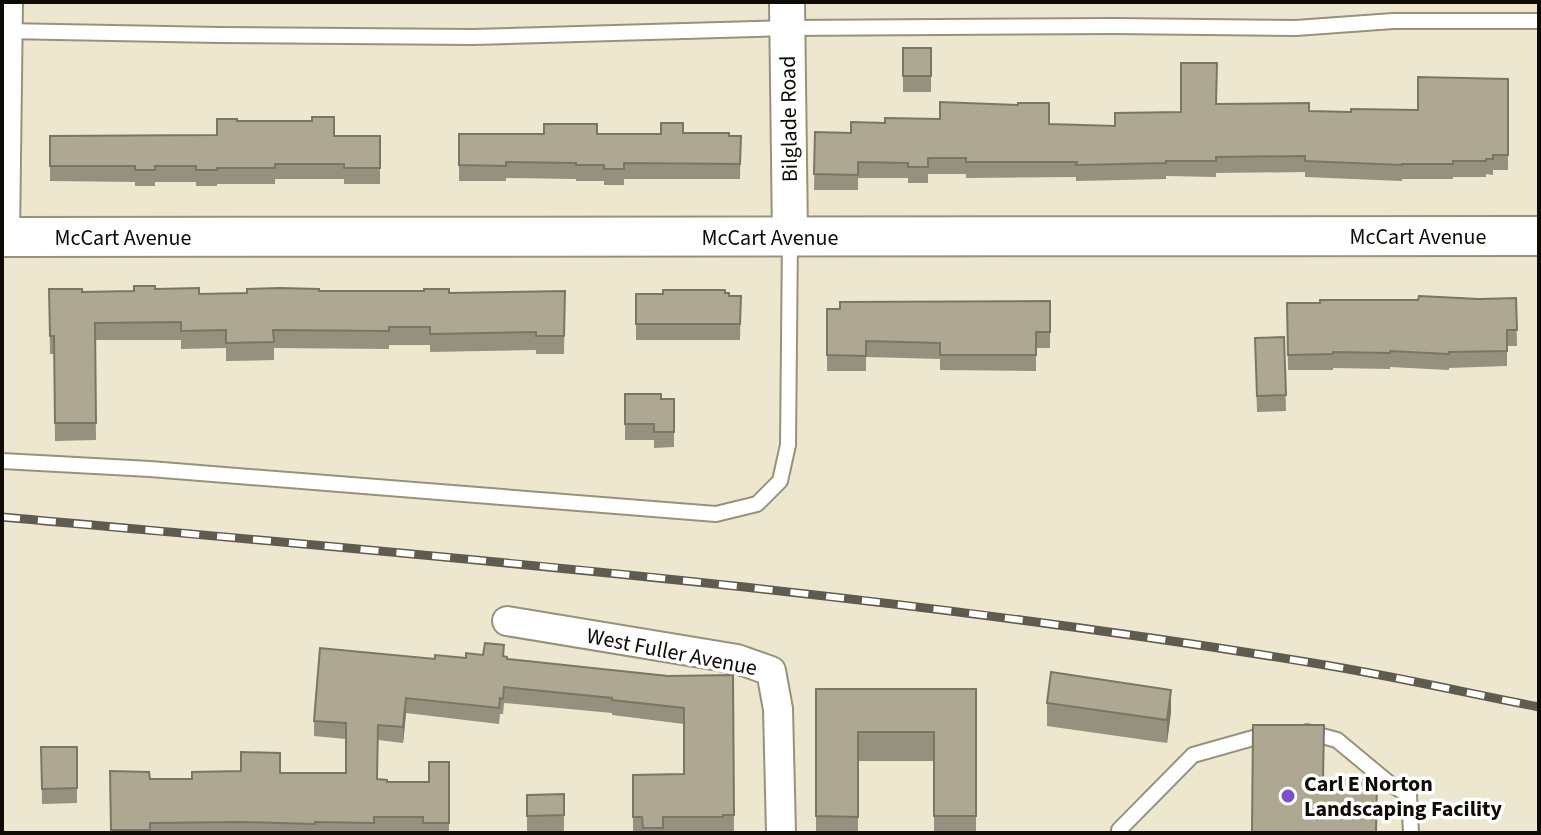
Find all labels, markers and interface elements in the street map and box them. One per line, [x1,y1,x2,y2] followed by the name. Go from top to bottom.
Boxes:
[772,55,806,182] street label: Bilglade Road
[1350,221,1487,253] street label: McCart Avenue
[55,222,192,254] street label: McCart Avenue
[702,222,839,254] street label: McCart Avenue
[584,620,760,684] street label: West Fuller Avenue
[1304,768,1502,825] place label: Carl E Norton Landscaping Facility
[1279,787,1297,805] marker: Carl E Norton Landscaping Facility

